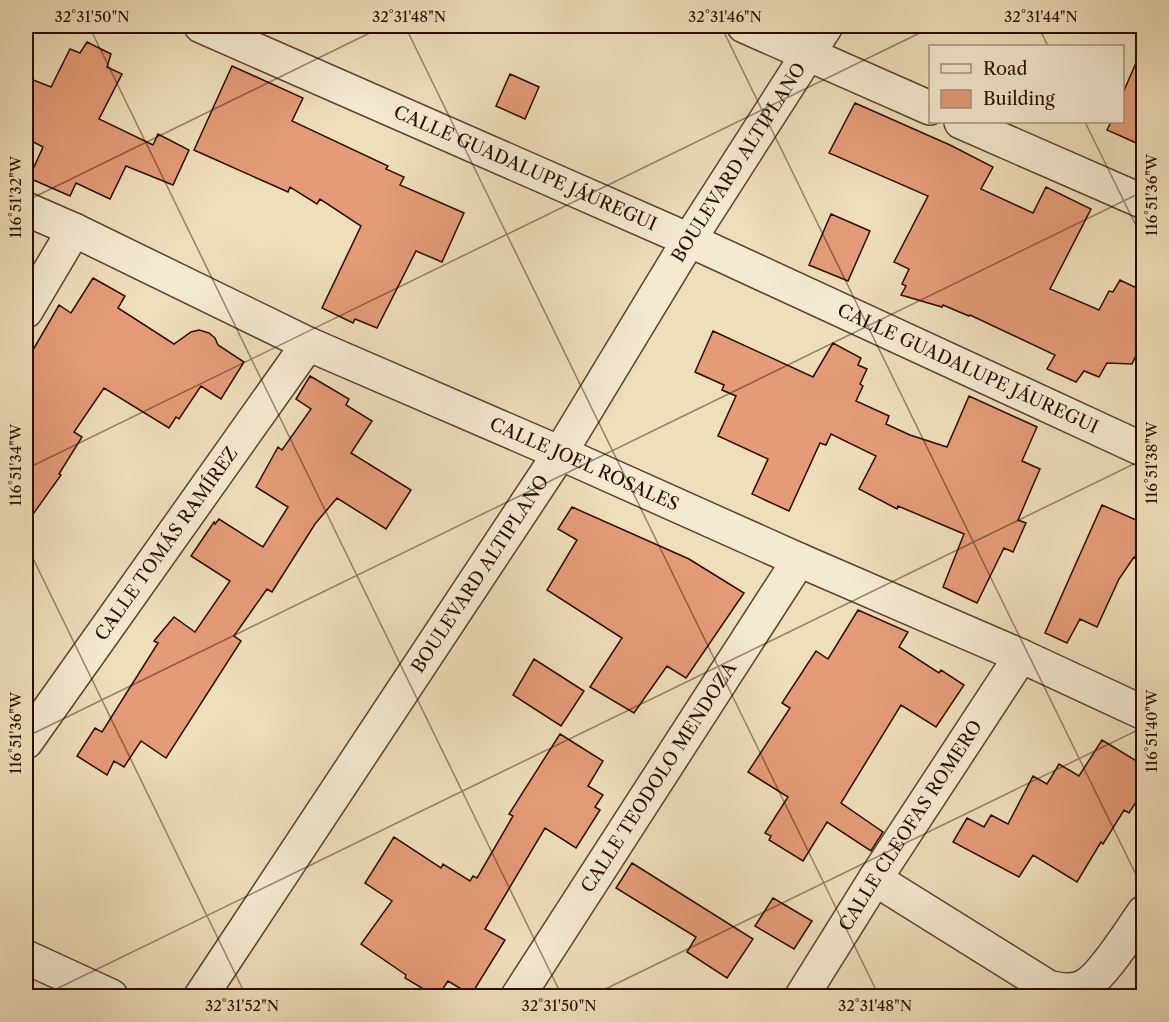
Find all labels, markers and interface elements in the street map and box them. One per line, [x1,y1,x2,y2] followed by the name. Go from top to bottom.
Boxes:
[54,7,130,26] text: 32°31'50"N
[372,7,446,26] text: 32°31'48"N
[688,7,762,26] text: 32°31'46"N
[1004,7,1078,26] text: 32°31'44"N
[929,45,1124,123] legend
[983,58,1028,80] text: Road
[667,59,811,266] street label: BOULEVARD ALTIPLANO
[983,88,1055,110] text: Building
[390,101,660,235] street label: CALLE GUADALUPE JÁUREGUI
[1142,153,1161,236] text: 116°51'36"W
[6,155,25,238] text: 116°51'32"W
[834,299,1102,438] street label: CALLE GUADALUPE JÁUREGUI
[486,413,682,516] street label: CALLE JOEL ROSALES
[1142,421,1161,504] text: 116°51'38"W
[6,423,25,506] text: 116°51'34"W
[90,443,243,645] street label: CALLE TOMÁS RAMÍREZ
[407,471,553,677] street label: BOULEVARD ALTIPLANO
[577,658,742,897] street label: CALLE TEODOLO MENDOZA
[1142,689,1161,773] text: 116°51'40"W
[6,691,25,774] text: 116°51'36"W
[834,716,987,935] street label: CALLE CLEOFAS ROMERO
[205,996,279,1015] text: 32°31'52"N
[521,996,597,1015] text: 32°31'50"N
[838,996,912,1015] text: 32°31'48"N

